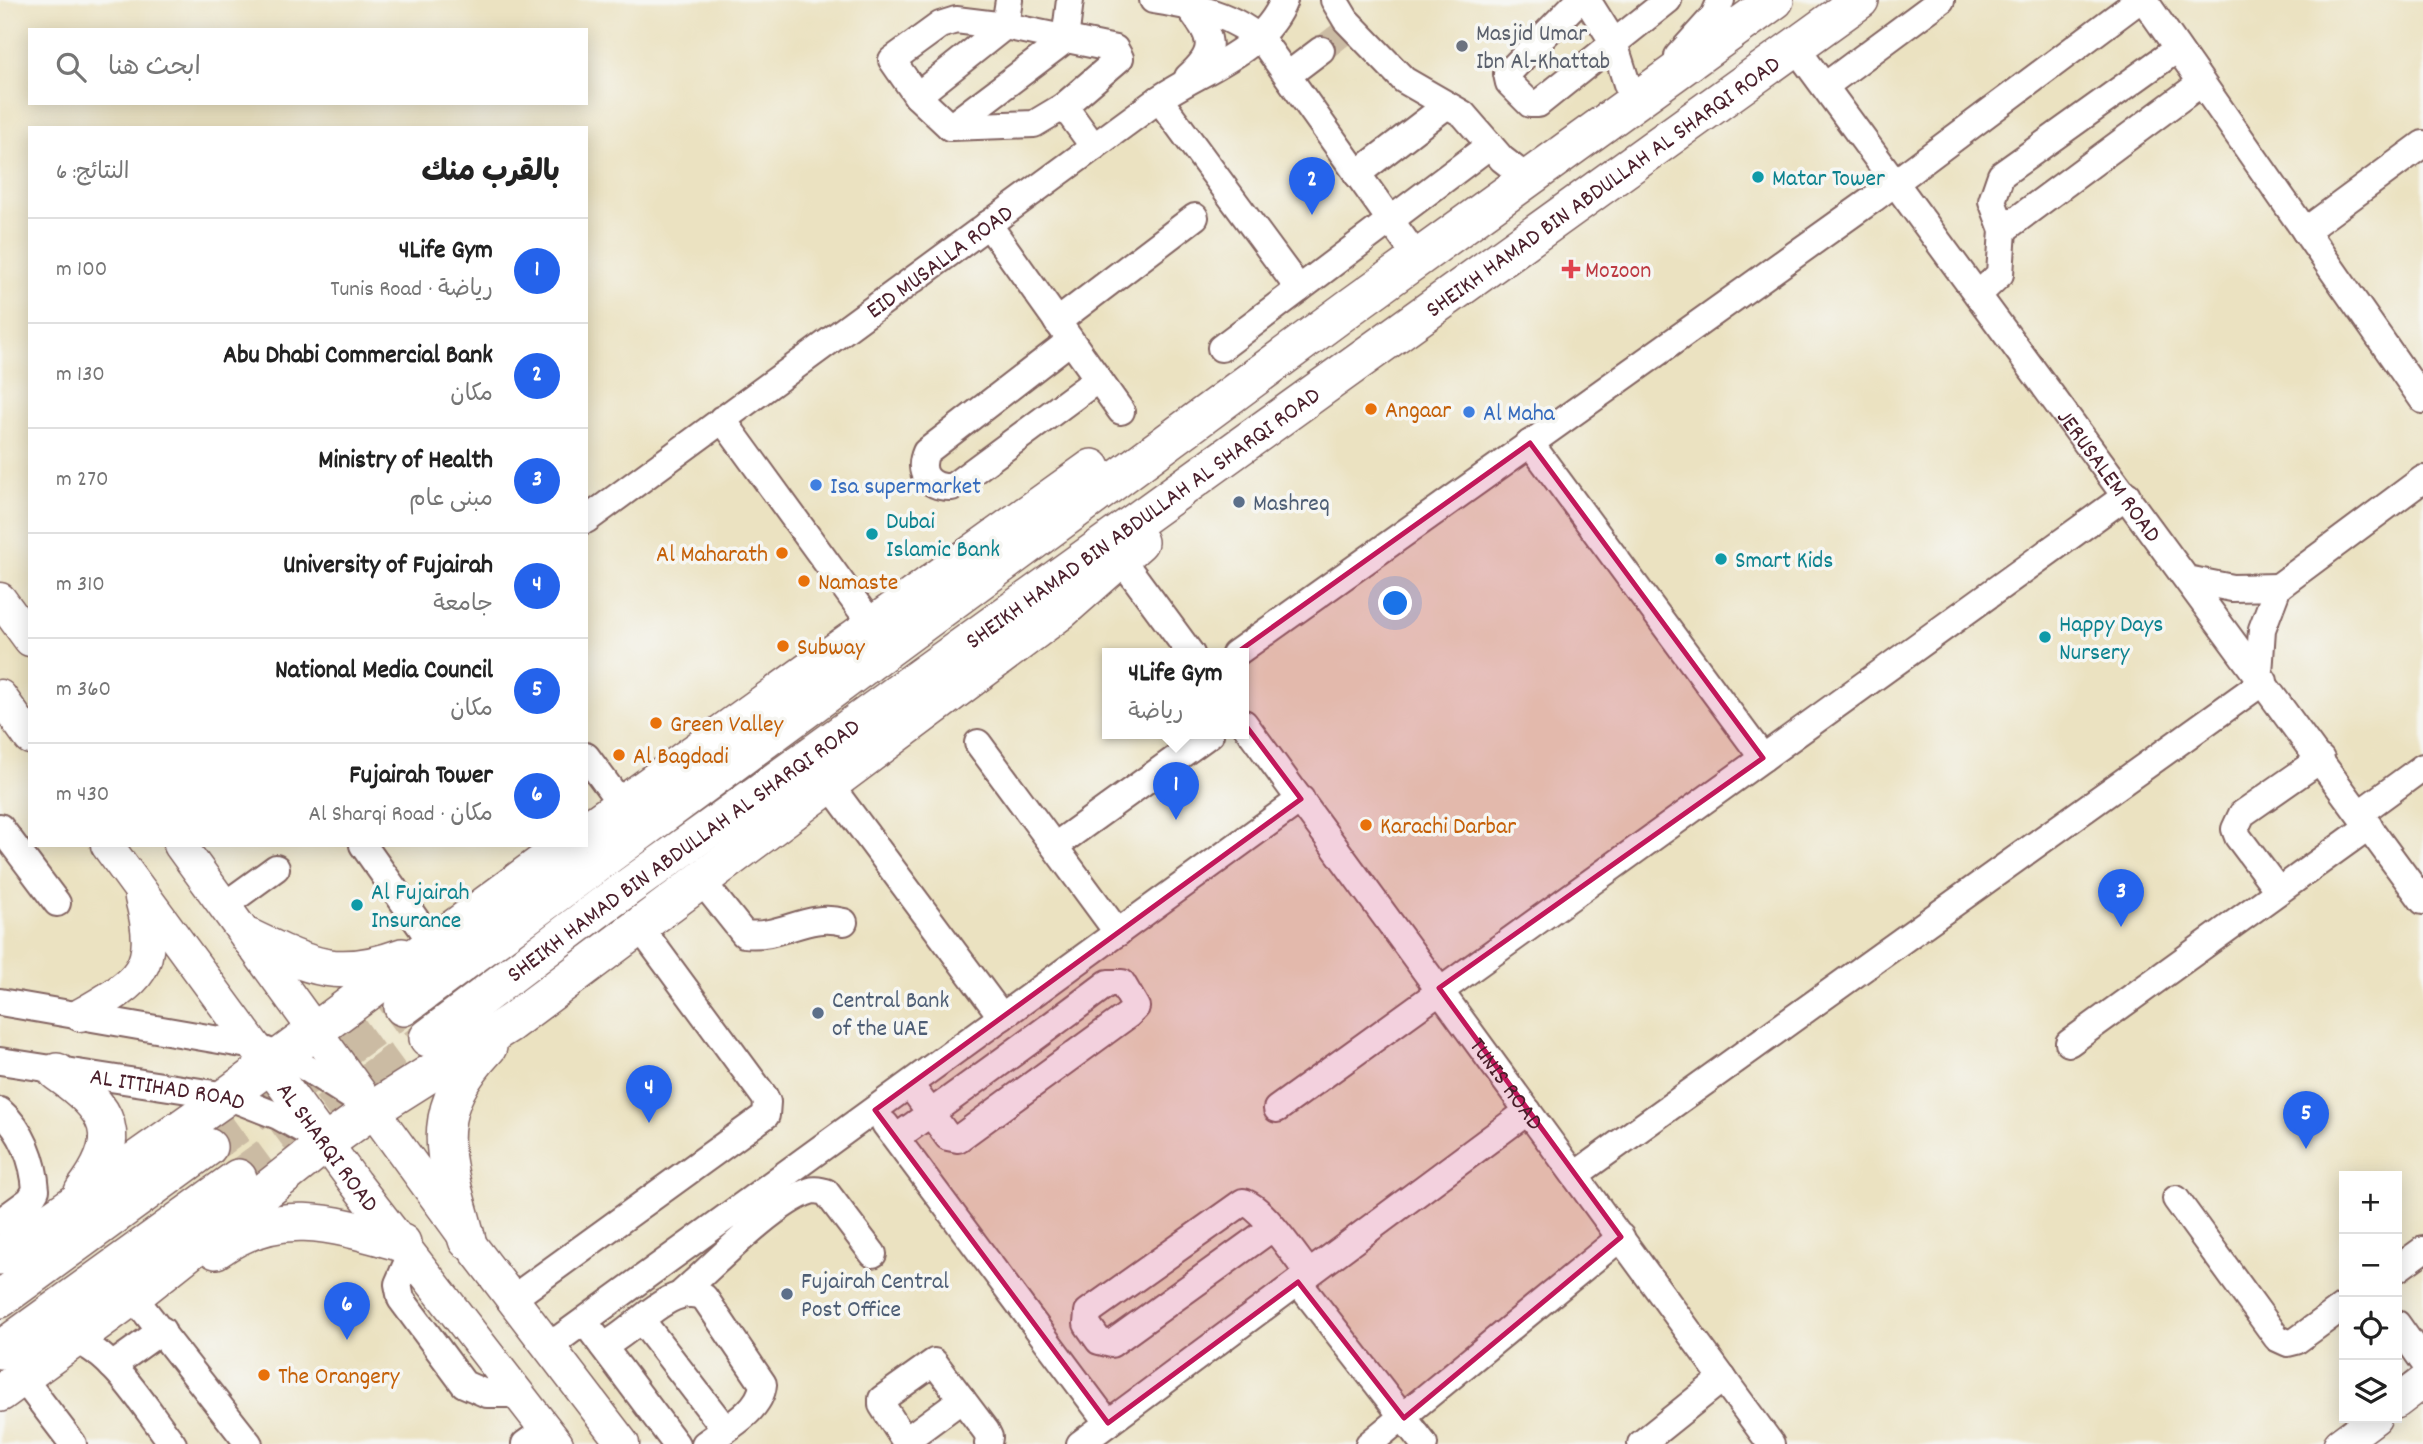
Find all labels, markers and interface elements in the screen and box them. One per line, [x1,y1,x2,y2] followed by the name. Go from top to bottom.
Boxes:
[1476,18,1610,80] place label: Masjid Umar Ibn Al-Khattab
[28,28,588,105] search box
[1454,38,1470,54] marker: Masjid Umar Ibn Al-Khattab
[52,48,90,86] icon: search
[1420,49,1788,328] street label: SHEIKH HAMAD BIN ABDULLAH AL SHARQI ROAD
[108,50,201,87] text: ابحث هنا
[422,153,560,196] text: بالقرب منك
[56,157,129,190] text: النتائج: 6
[1289,157,1335,215] pin: 2
[1772,163,1885,197] place label: Matar Tower
[1750,169,1766,185] marker: Matar Tower
[860,198,1021,329] street label: EID MUSALLA ROAD
[399,233,493,270] text: 4Life Gym
[56,254,107,287] text: 100 m
[534,254,540,287] text: 1
[1585,255,1651,289] place label: Mozoon
[1563,261,1579,277] marker: Mozoon
[330,274,493,307] text: رياضة · Tunis Road
[223,338,493,375] text: Abu Dhabi Commercial Bank
[56,359,105,392] text: 130 m
[532,359,542,392] text: 2
[450,379,493,412] text: مكان
[959,380,1328,659] street label: SHEIKH HAMAD BIN ABDULLAH AL SHARQI ROAD
[1385,395,1451,429] place label: Angaar
[1483,398,1556,432] place label: Al Maha
[1363,401,1379,417] marker: Angaar
[2047,403,2168,551] street label: JERUSALEM ROAD
[1461,404,1477,420] marker: Al Maha
[318,443,493,480] text: Ministry of Health
[56,464,109,497] text: 270 m
[532,464,542,497] text: 3
[830,471,981,505] place label: Isa supermarket
[808,477,824,493] marker: Isa supermarket
[409,484,493,517] text: مبنى عام
[1253,488,1330,522] place label: Mashreq
[1231,494,1247,510] marker: Mashreq
[886,506,1000,568] place label: Dubai Islamic Bank
[864,526,880,542] marker: Dubai Islamic Bank
[656,539,768,573] place label: Al Maharath
[774,545,790,561] marker: Al Maharath
[1735,545,1833,579] place label: Smart Kids
[283,548,493,585] text: University of Fujairah
[1713,551,1729,567] marker: Smart Kids
[818,567,898,601] place label: Namaste
[56,569,105,602] text: 310 m
[532,569,542,602] text: 4
[796,573,812,589] marker: Namaste
[1378,586,1412,620] your location
[433,589,493,622] text: جامعة
[2059,609,2163,671] place label: Happy Days Nursery
[2037,629,2053,645] marker: Happy Days Nursery
[797,632,866,666] place label: Subway
[775,638,791,654] marker: Subway
[1102,648,1249,739] popup
[275,653,493,690] text: National Media Council
[1128,656,1223,693] text: 4Life Gym
[56,674,111,707] text: 360 m
[532,674,542,707] text: 5
[450,694,493,727] text: مكان
[1128,697,1183,730] text: رياضة
[670,709,785,743] place label: Green Valley
[501,711,868,992] street label: SHEIKH HAMAD BIN ABDULLAH AL SHARQI ROAD
[648,715,664,731] marker: Green Valley
[633,741,729,775] place label: Al Bagdadi
[611,747,627,763] marker: Al Bagdadi
[349,758,493,795] text: Fujairah Tower
[1153,762,1199,820] pin: 1
[56,779,109,812] text: 430 m
[531,779,543,812] text: 6
[308,799,493,832] text: مكان · Al Sharqi Road
[1380,811,1516,845] place label: Karachi Darbar
[1358,817,1374,833] marker: Karachi Darbar
[2098,869,2144,927] pin: 3
[371,877,469,939] place label: Al Fujairah Insurance
[349,897,365,913] marker: Al Fujairah Insurance
[832,985,949,1047] place label: Central Bank of the UAE
[810,1005,826,1021] marker: Central Bank of the UAE
[1459,1031,1550,1138] street label: TUNIS ROAD
[87,1061,250,1121] street label: AL ITTIHAD ROAD
[626,1065,672,1123] pin: 4
[267,1076,386,1220] street label: AL SHARQI ROAD
[2283,1091,2329,1149] pin: 5
[2339,1171,2402,1423] map controls
[2339,1171,2402,1234] button: +
[2339,1234,2402,1297] button: −
[801,1266,949,1328] place label: Fujairah Central Post Office
[324,1282,370,1340] pin: 6
[779,1286,795,1302] marker: Fujairah Central Post Office
[2339,1297,2402,1360] button: locate
[2339,1360,2402,1423] button: layers
[278,1361,401,1395] place label: The Orangery
[256,1367,272,1383] marker: The Orangery

